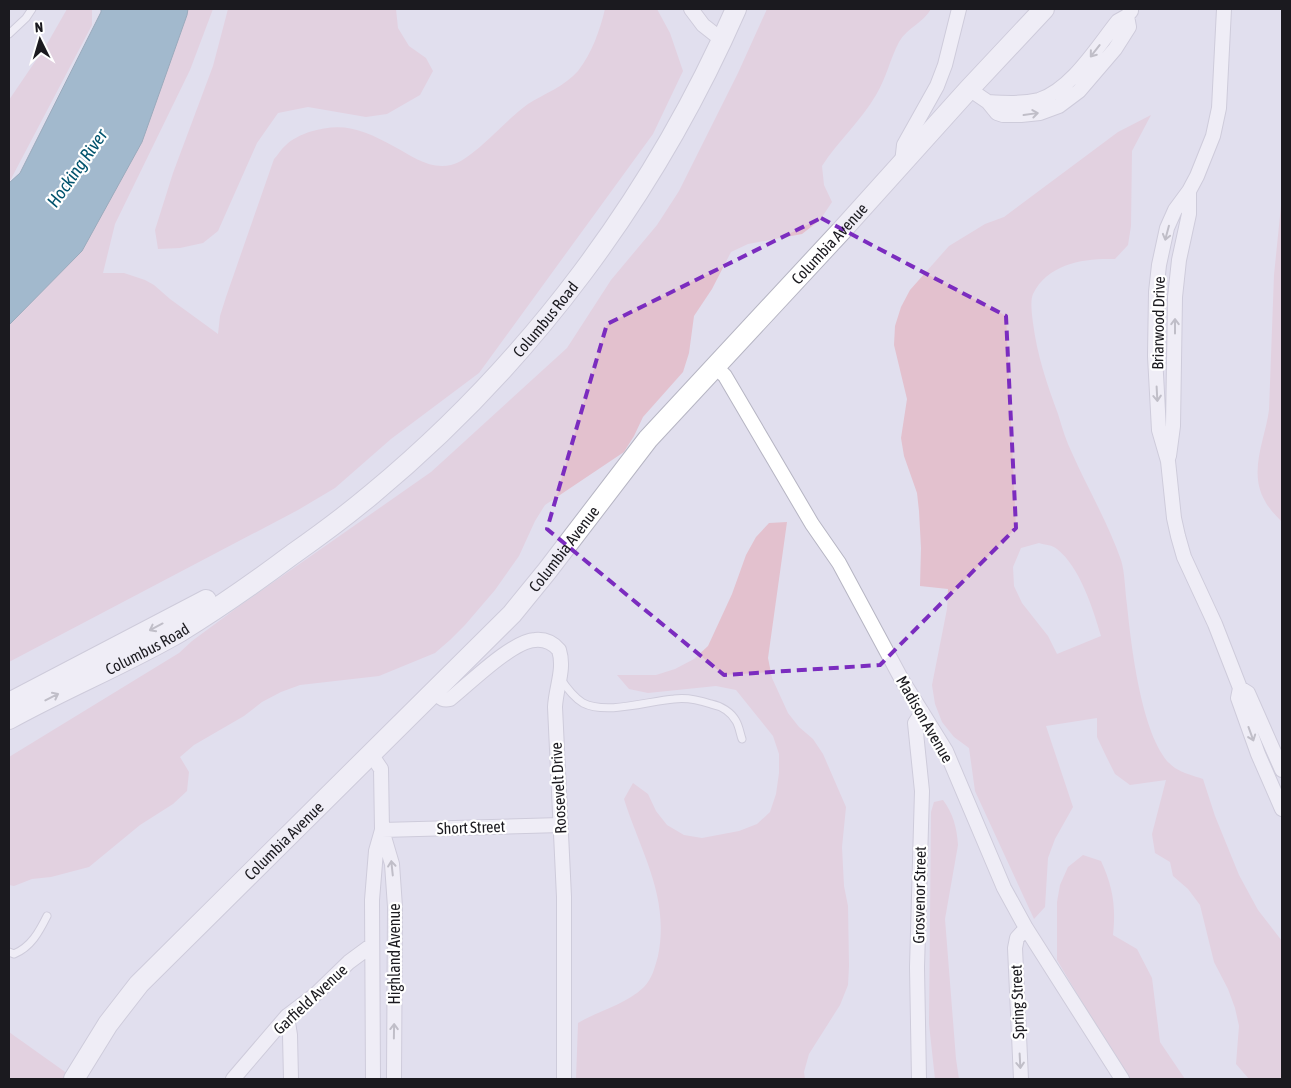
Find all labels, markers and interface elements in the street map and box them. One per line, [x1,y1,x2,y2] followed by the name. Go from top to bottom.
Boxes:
[15,15,65,65] north arrow
[34,19,44,35] text: N
[1089,44,1100,57] one-way arrow
[1023,109,1039,119] one-way arrow
[42,124,112,211] water label: Hocking River
[788,199,871,288] street label: Columbia Avenue
[1161,225,1171,241] one-way arrow
[1148,276,1168,370] street label: Briarwood Drive
[509,278,581,360] street label: Columbus Road
[1170,318,1180,334] one-way arrow
[1153,386,1162,402] one-way arrow
[525,502,603,595] street label: Columbia Avenue
[102,619,192,678] street label: Columbus Road
[149,622,164,632] one-way arrow
[893,673,957,765] street label: Madison Avenue
[44,692,59,701] one-way arrow
[1247,726,1256,741] one-way arrow
[547,742,569,834] street label: Roosevelt Drive
[241,798,327,883] street label: Columbia Avenue
[436,817,506,837] street label: Short Street
[909,846,929,944] street label: Grosvenor Street
[387,860,397,876] one-way arrow
[385,903,404,1005] street label: Highland Avenue
[269,960,351,1038] street label: Garfield Avenue
[1007,964,1028,1040] street label: Spring Street
[389,1023,399,1039] one-way arrow
[1015,1052,1025,1068] one-way arrow

